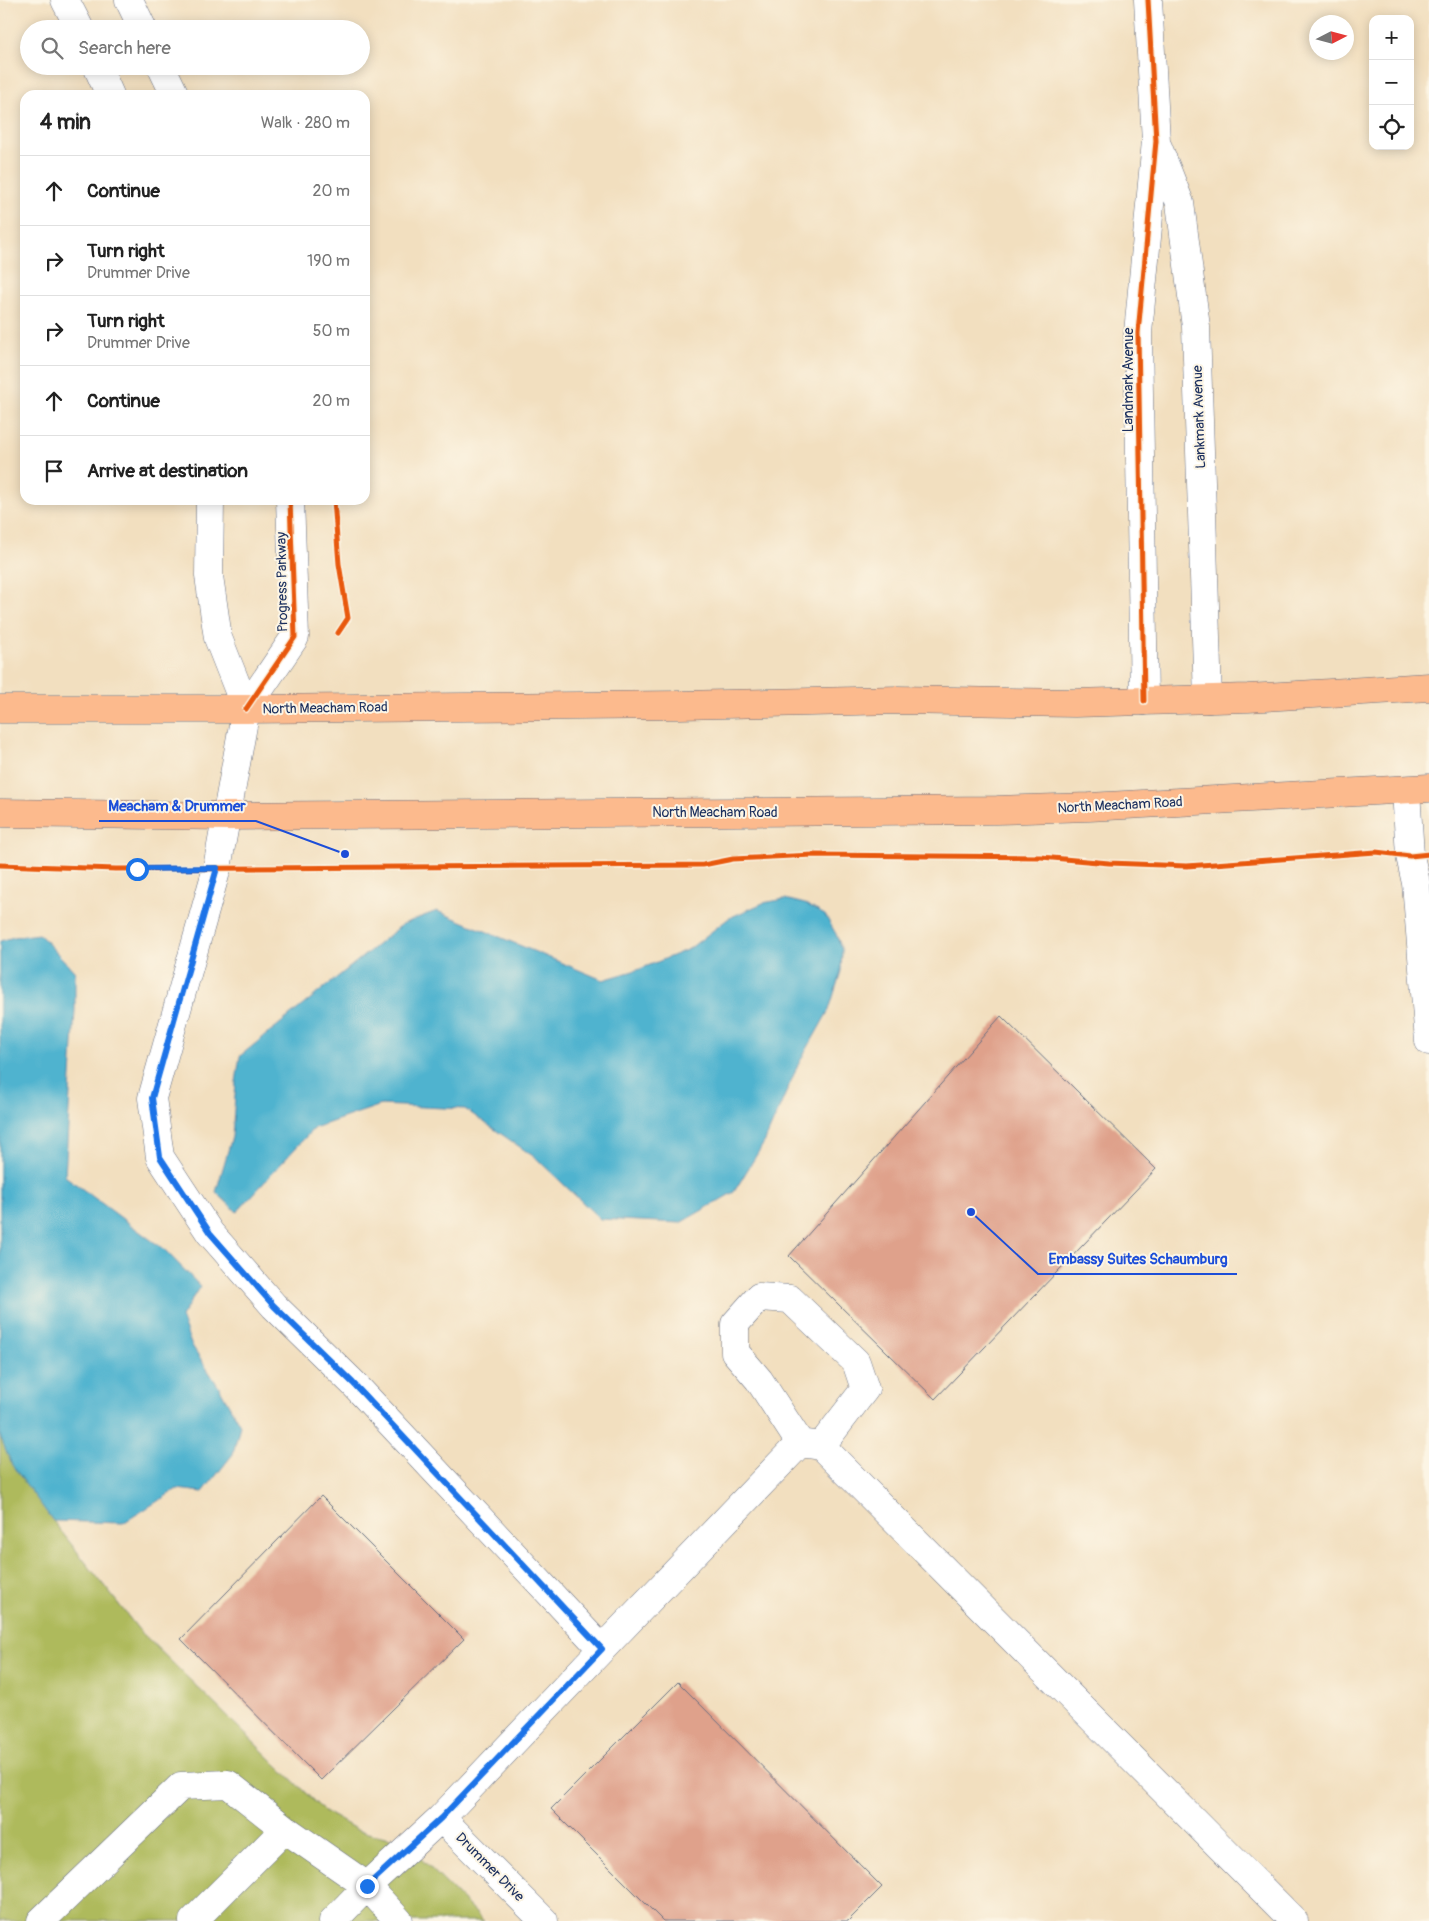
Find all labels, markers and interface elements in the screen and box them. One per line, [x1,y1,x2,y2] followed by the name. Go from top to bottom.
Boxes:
[1309,15,1354,60] north arrow
[1369,15,1414,150] map controls
[1369,15,1414,60] button: +
[20,20,370,75] search box
[38,34,66,62] icon: search
[78,36,171,60] text: Search here
[1369,60,1414,105] button: −
[1369,105,1414,150] button: locate
[40,109,91,136] text: 4 min
[261,113,350,133] text: Walk · 280 m
[40,177,68,205] icon: ahead
[87,179,160,203] text: Continue
[312,181,350,201] text: 20 m
[87,239,165,263] text: Turn right
[40,247,68,275] icon: right
[307,251,350,271] text: 190 m
[87,263,190,283] text: Drummer Drive
[87,309,165,333] text: Turn right
[40,317,68,345] icon: right
[313,321,350,341] text: 50 m
[1120,328,1137,432] street label: Landmark Avenue
[87,333,190,353] text: Drummer Drive
[1189,365,1209,469] street label: Lankmark Avenue
[40,387,68,415] icon: ahead
[87,389,160,413] text: Continue
[312,391,350,411] text: 20 m
[40,457,68,485] icon: arrive
[87,459,248,483] text: Arrive at destination
[273,532,291,632] street label: Progress Parkway
[262,698,388,718] street label: North Meacham Road
[99,791,256,821] callout: Meacham & Drummer
[1057,793,1183,817] street label: North Meacham Road
[108,797,246,816] text: Meacham & Drummer
[652,804,778,821] street label: North Meacham Road
[126,858,149,881] route start
[1038,1244,1237,1274] callout: Embassy Suites Schaumburg
[1048,1250,1228,1269] text: Embassy Suites Schaumburg
[452,1829,528,1905] street label: Drummer Drive
[356,1875,379,1898] route end

